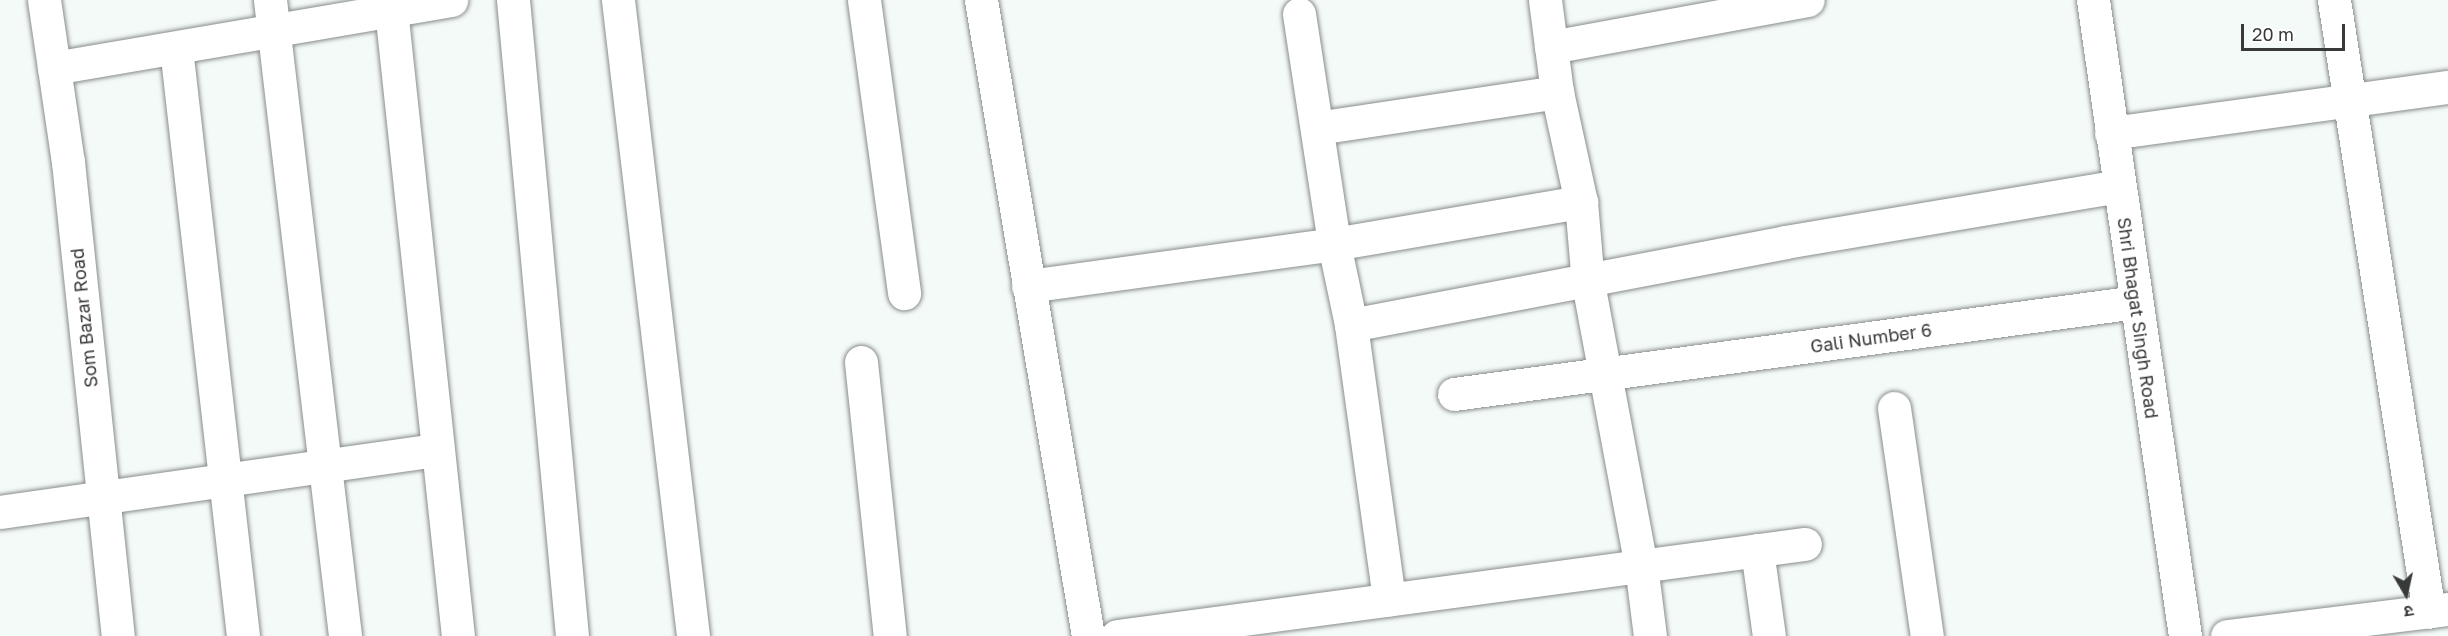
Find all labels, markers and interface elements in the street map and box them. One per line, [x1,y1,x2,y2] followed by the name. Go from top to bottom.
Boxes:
[2244,12,2348,50] scale bar
[2252,23,2294,45] text: 20 m
[2113,216,2163,420] street label: Shri Bhagat Singh Road
[66,247,102,389] street label: Som Bazar Road
[1809,319,1933,357] street label: Gali Number 6
[2376,564,2436,624] north arrow
[2403,601,2415,622] text: उ

